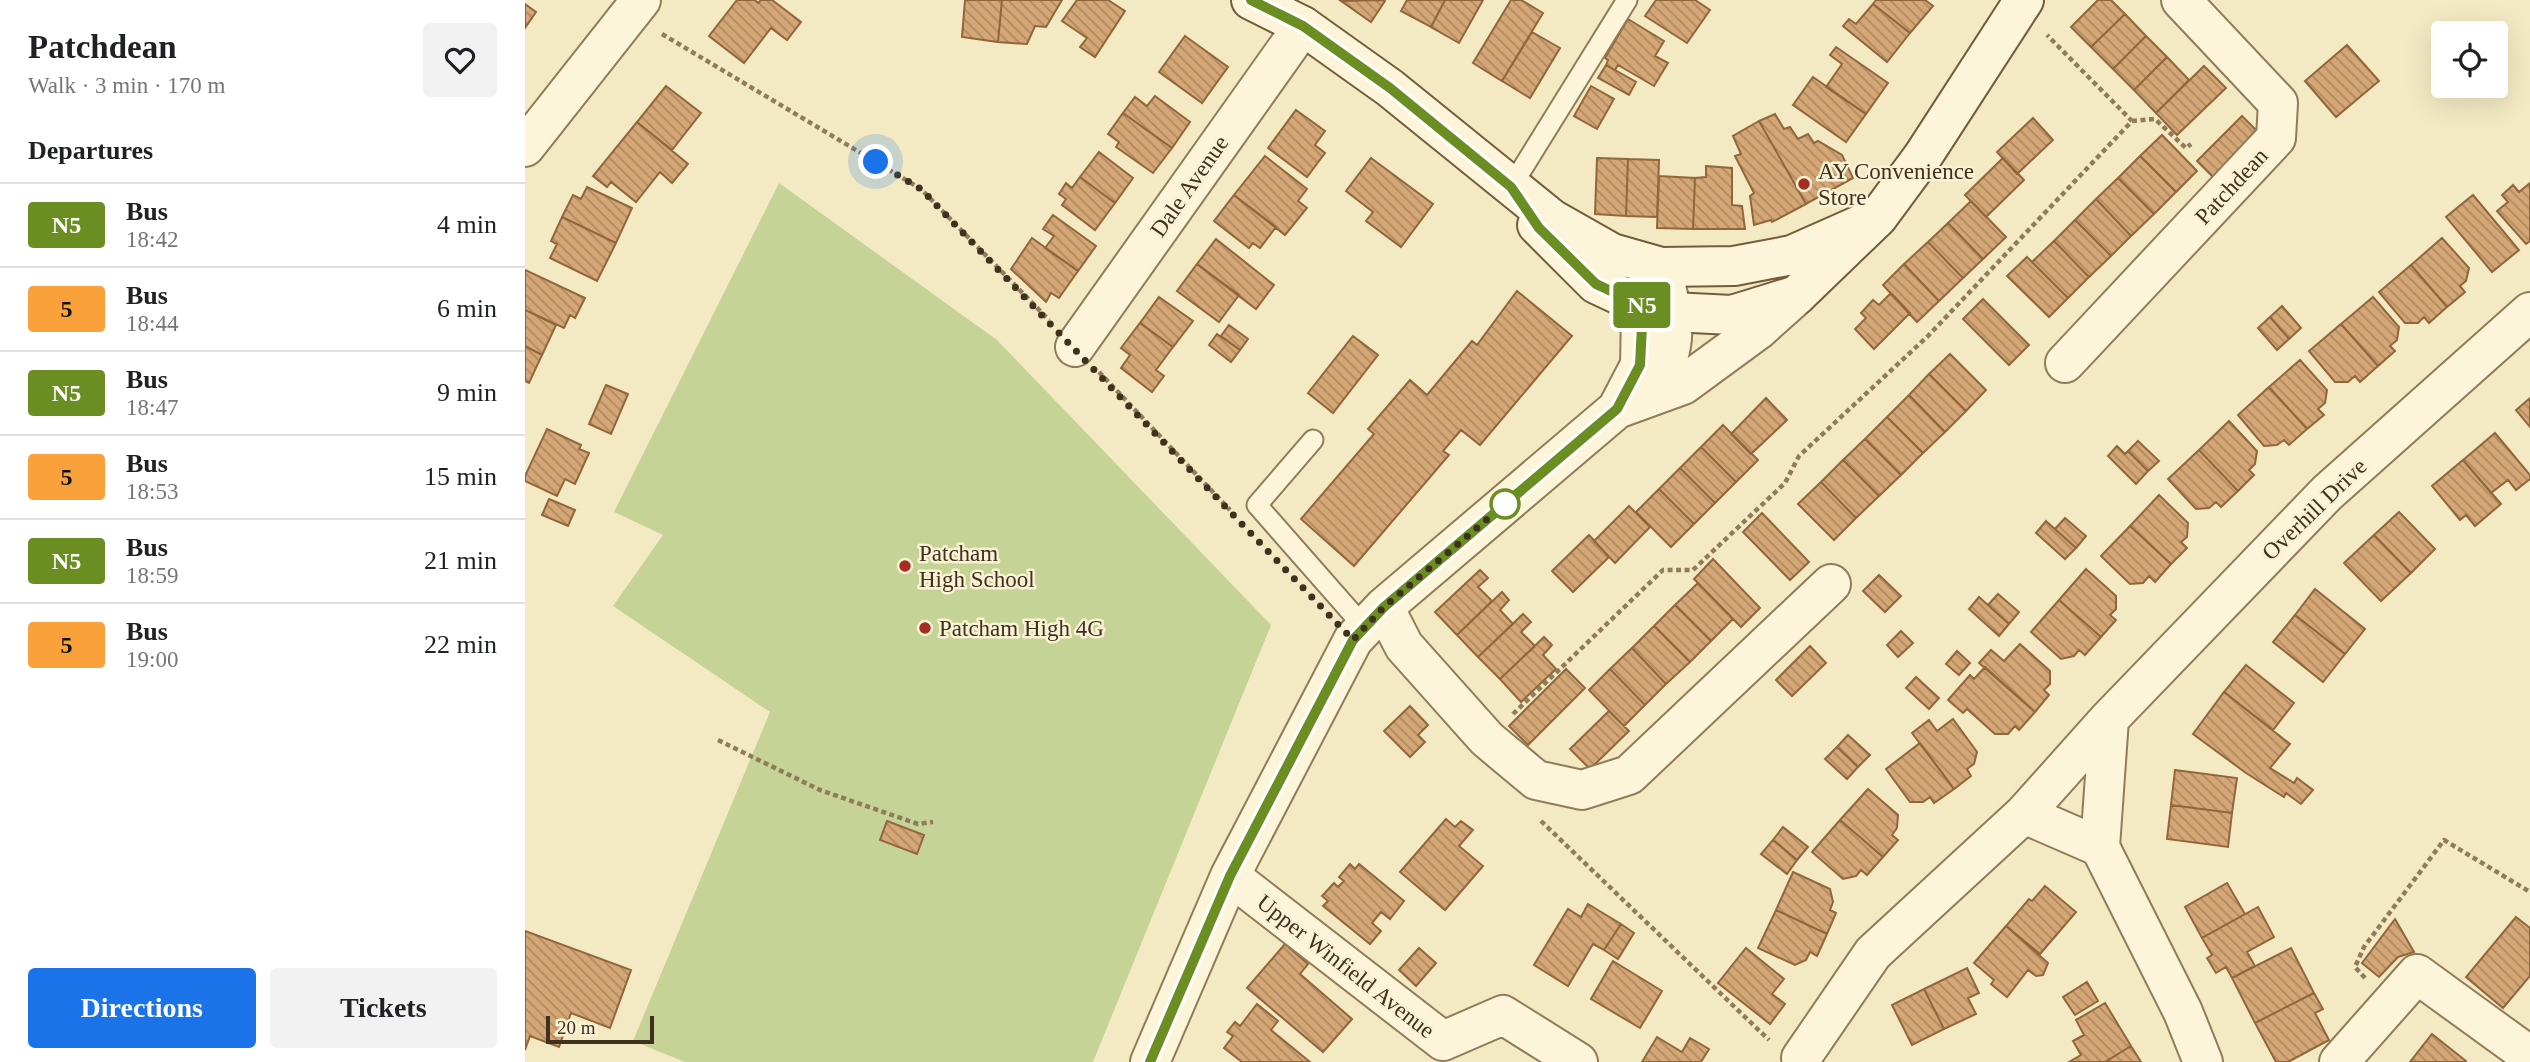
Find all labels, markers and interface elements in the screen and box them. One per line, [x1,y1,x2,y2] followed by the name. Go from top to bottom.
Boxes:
[2431,21,2508,98] map controls
[2431,21,2508,98] button: locate
[423,23,497,97] button: heart
[28,29,177,65] text: Patchdean
[28,73,225,98] text: Walk · 3 min · 170 m
[1145,131,1233,242] street label: Dale Avenue
[28,136,153,165] text: Departures
[2190,143,2273,229] street label: Patchdean
[858,144,893,179] your location
[1818,159,1974,210] place label: AY Convenience Store
[1796,176,1812,192] marker: AY Convenience Store
[126,197,168,226] text: Bus
[437,210,497,239] text: 4 min
[52,212,81,238] text: N5
[126,227,178,252] text: 18:42
[126,281,168,310] text: Bus
[1611,282,1673,328] line badge: N5
[1627,292,1657,318] text: N5
[437,294,497,323] text: 6 min
[61,296,73,322] text: 5
[126,311,178,336] text: 18:44
[126,365,168,394] text: Bus
[437,378,497,407] text: 9 min
[52,380,81,406] text: N5
[126,395,178,420] text: 18:47
[126,449,168,478] text: Bus
[2257,454,2372,565] street label: Overhill Drive
[424,462,497,491] text: 15 min
[61,464,73,490] text: 5
[126,479,178,504] text: 18:53
[1490,489,1520,519] unlabelled marker
[126,533,168,562] text: Bus
[919,541,1035,592] place label: Patcham High School
[424,546,497,575] text: 21 min
[52,548,81,574] text: N5
[897,558,913,574] marker: Patcham High School
[126,563,178,588] text: 18:59
[939,616,1104,641] place label: Patcham High 4G
[126,617,168,646] text: Bus
[917,620,933,636] marker: Patcham High 4G
[424,630,497,659] text: 22 min
[61,632,73,658] text: 5
[126,647,178,672] text: 19:00
[1252,889,1439,1043] street label: Upper Winfield Avenue
[28,968,256,1048] button: Directions
[270,968,497,1048] button: Tickets
[546,1013,655,1045] scale bar
[557,1017,596,1038] text: 20 m

